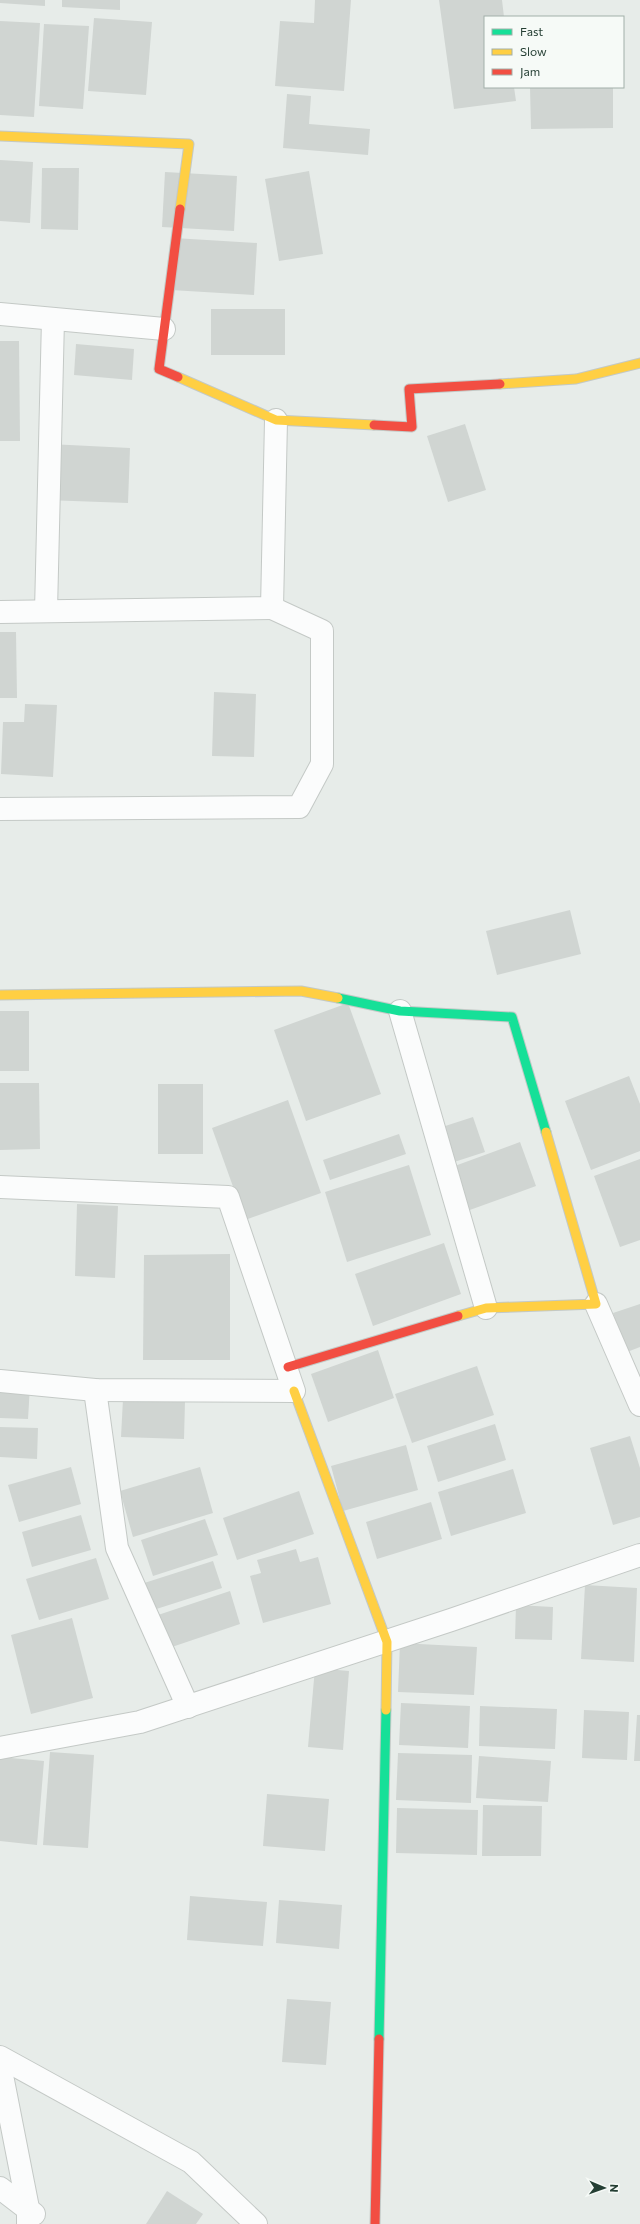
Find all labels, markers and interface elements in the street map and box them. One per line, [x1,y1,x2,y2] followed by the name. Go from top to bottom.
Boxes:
[484,16,624,88] legend
[520,24,543,38] text: Fast
[520,44,547,58] text: Slow
[520,64,540,79] text: Jam
[584,2168,624,2208] north arrow
[608,2184,621,2193] text: N

